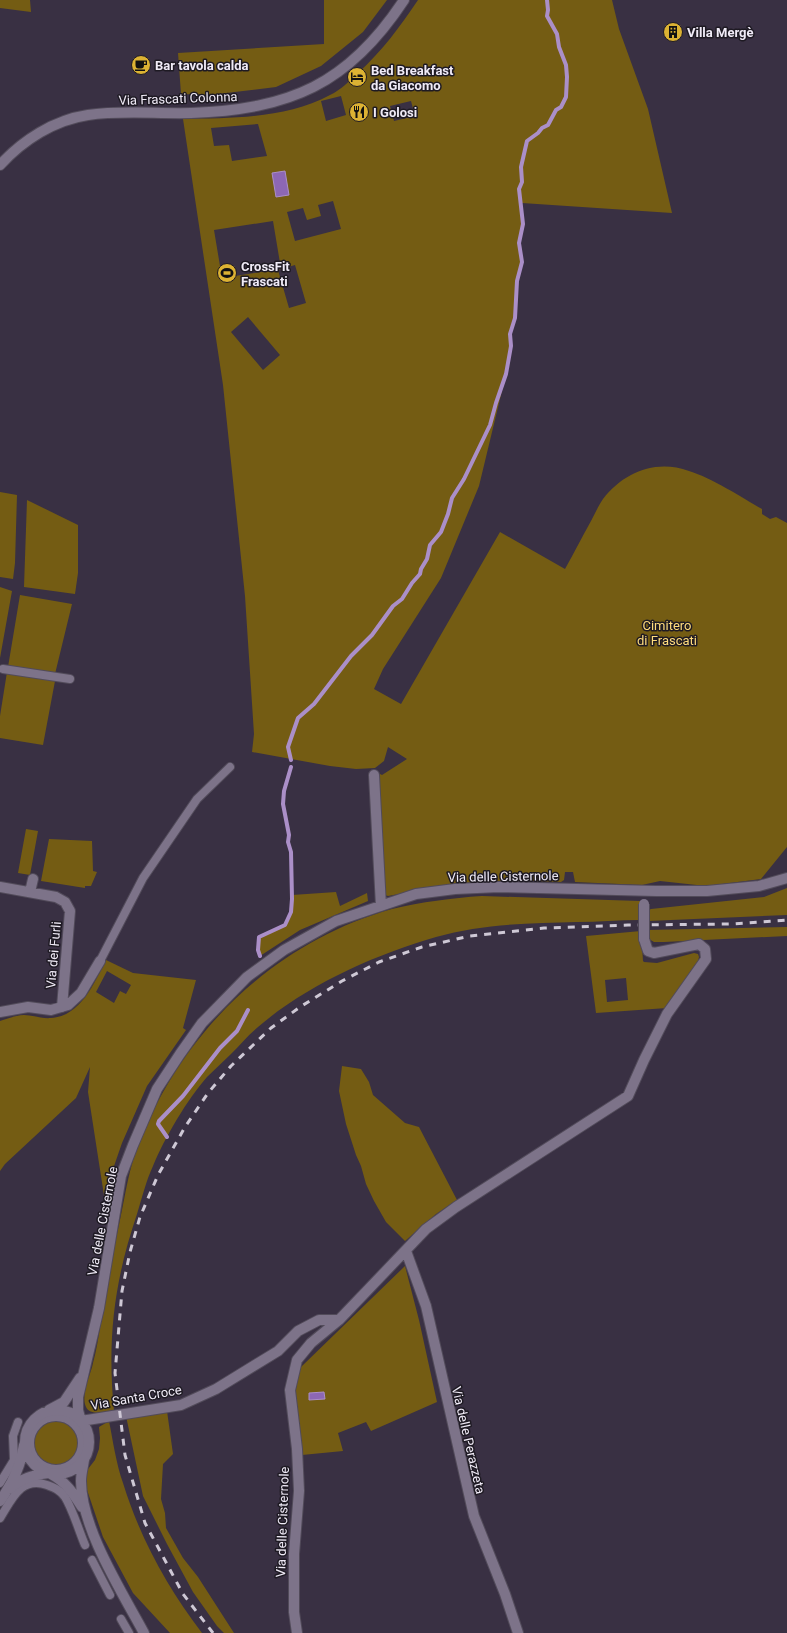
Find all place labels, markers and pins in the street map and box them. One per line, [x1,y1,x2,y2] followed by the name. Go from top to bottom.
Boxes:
[662,21,684,43] building icon: Villa Mergè
[687,25,754,40] place label: Villa Mergè
[130,54,152,76] cafe icon: Bar tavola calda
[155,58,248,73] place label: Bar tavola calda
[371,63,454,93] place label: Bed Breakfast da Giacomo
[346,66,368,88] hotel icon: Bed Breakfast da Giacomo
[348,101,370,123] restaurant icon: I Golosi
[373,105,417,120] place label: I Golosi
[241,259,290,289] place label: CrossFit Frascati
[216,262,238,284] sports icon: CrossFit Frascati

